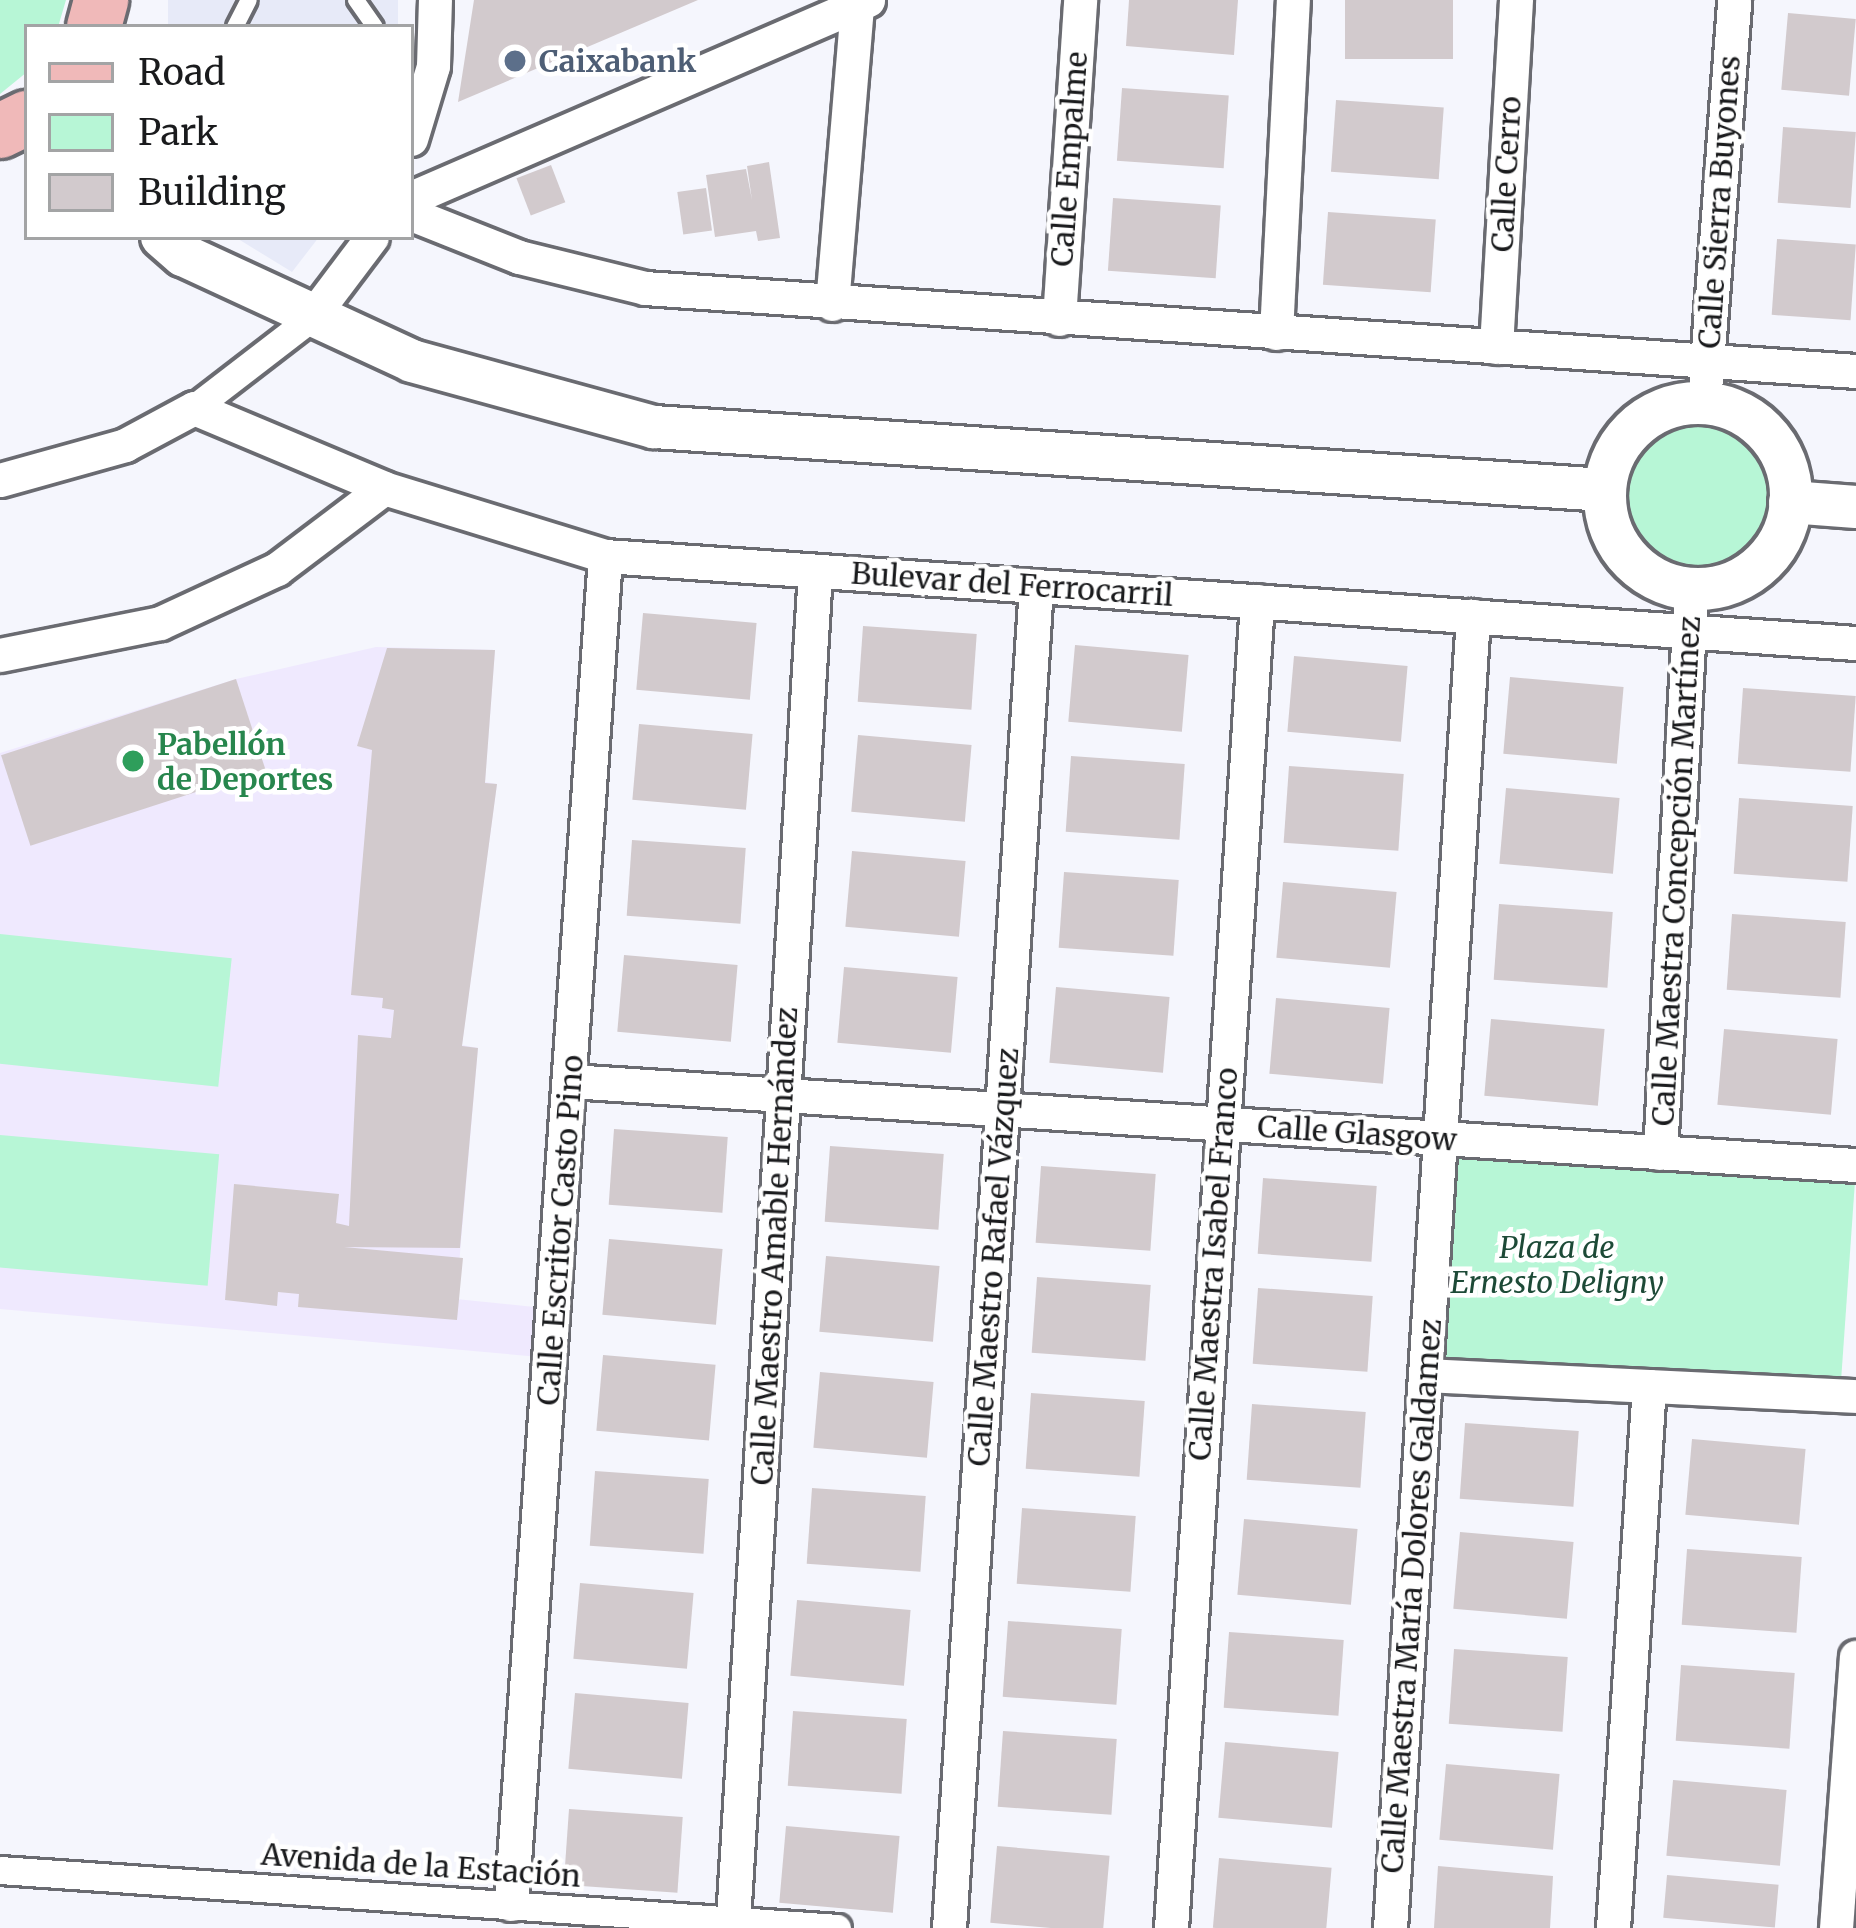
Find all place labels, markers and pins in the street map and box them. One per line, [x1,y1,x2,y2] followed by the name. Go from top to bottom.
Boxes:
[539,43,696,79] place label: Caixabank
[502,48,528,74] marker: Caixabank
[157,726,333,796] place label: Pabellón de Deportes
[120,748,146,774] marker: Pabellón de Deportes

